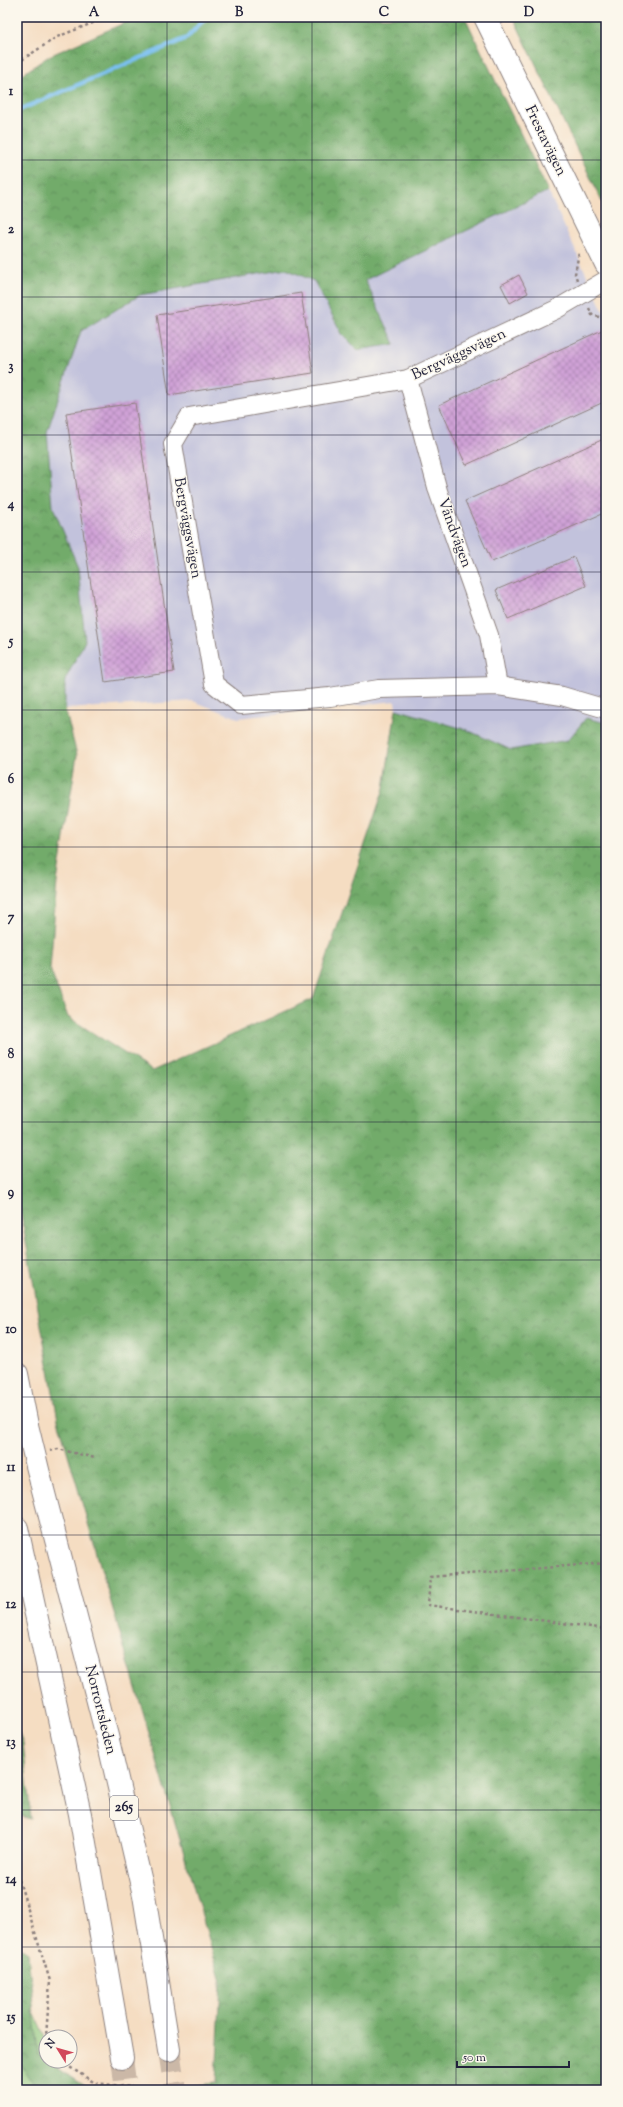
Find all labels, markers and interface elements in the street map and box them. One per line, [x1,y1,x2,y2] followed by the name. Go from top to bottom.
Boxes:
[89,4,100,22] text: A
[235,4,244,22] text: B
[379,4,389,22] text: C
[524,4,534,22] text: D
[9,83,14,101] text: 1
[519,102,571,180] street label: Frestavägen
[8,221,15,239] text: 2
[408,324,510,386] street label: Bergväggsvägen
[8,358,14,376] text: 3
[168,476,206,580] street label: Bergväggsvägen
[432,495,476,571] street label: Vändvägen
[7,496,15,514] text: 4
[8,633,14,651] text: 5
[8,771,15,789] text: 6
[8,909,15,927] text: 7
[8,1046,15,1064] text: 8
[8,1184,15,1202] text: 9
[5,1321,17,1339] text: 10
[7,1459,16,1477] text: 11
[6,1596,17,1614] text: 12
[79,1663,121,1757] street label: Norrortsleden
[6,1734,16,1752] text: 13
[110,1796,138,1820] road number: 265
[6,1871,17,1889] text: 14
[7,2009,16,2027] text: 15
[38,2029,78,2069] north arrow
[41,2035,60,2053] text: N
[457,2043,569,2069] scale bar
[462,2049,486,2067] text: 50 m

